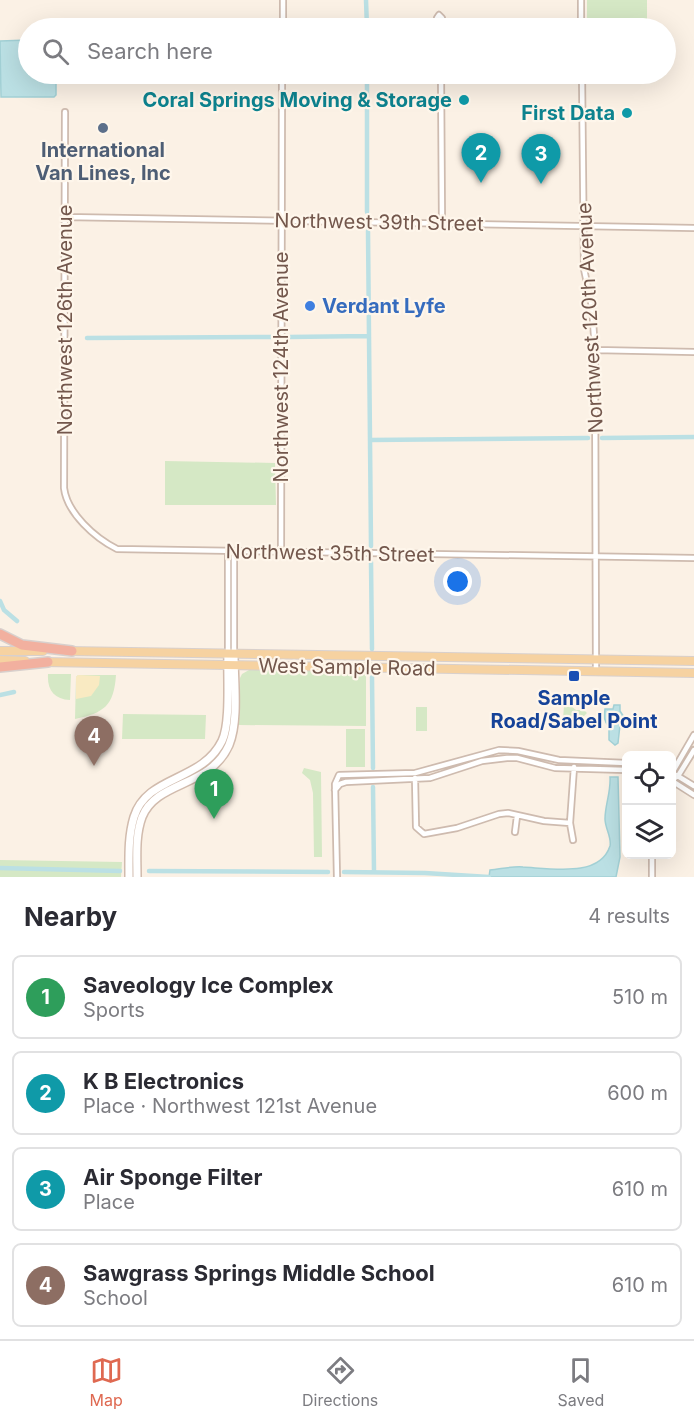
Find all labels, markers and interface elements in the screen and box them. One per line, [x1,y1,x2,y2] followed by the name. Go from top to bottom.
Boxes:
[18,18,676,84] search box
[39,35,72,68] icon: search
[87,38,213,64] text: Search here
[142,88,452,112] place label: Coral Springs Moving & Storage
[457,93,471,107] marker: Coral Springs Moving & Storage
[521,101,615,125] place label: First Data
[620,106,634,120] marker: First Data
[96,121,110,135] marker: International Van Lines, Inc
[462,134,500,183] pin: 2
[522,134,560,184] pin: 3
[35,138,171,185] place label: International Van Lines, Inc
[572,202,608,434] street label: Northwest 120th Avenue
[53,205,77,435] street label: Northwest 126th Avenue
[274,208,484,236] street label: Northwest 39th Street
[269,252,293,482] street label: Northwest 124th Avenue
[322,294,446,318] place label: Verdant Lyfe
[303,299,317,313] marker: Verdant Lyfe
[226,539,435,567] street label: Northwest 35th Street
[443,567,472,596] your location
[258,653,436,681] street label: West Sample Road
[567,669,581,683] marker: Sample Road/Sabel Point
[491,686,657,733] place label: Sample Road/Sabel Point
[74,716,113,766] pin: 4
[622,751,676,859] map controls
[622,751,676,805] button: locate
[194,770,234,819] pin: 1
[622,805,676,859] button: layers
[24,901,117,932] text: Nearby
[588,904,670,928] text: 4 results
[83,972,334,998] text: Saveology Ice Complex
[41,985,50,1009] text: 1
[612,985,668,1009] text: 510 m
[83,998,145,1022] text: Sports
[83,1068,244,1094] text: K B Electronics
[39,1081,52,1105] text: 2
[607,1081,668,1105] text: 600 m
[83,1094,377,1118] text: Place · Northwest 121st Avenue
[83,1164,262,1190] text: Air Sponge Filter
[39,1177,52,1201] text: 3
[612,1177,668,1201] text: 610 m
[83,1190,135,1214] text: Place
[83,1260,435,1286] text: Sawgrass Springs Middle School
[39,1273,52,1297] text: 4
[612,1273,668,1297] text: 610 m
[83,1286,148,1310] text: School
[90,1354,123,1410] tab: Map
[302,1354,378,1410] tab: Directions
[558,1354,604,1410] tab: Saved

